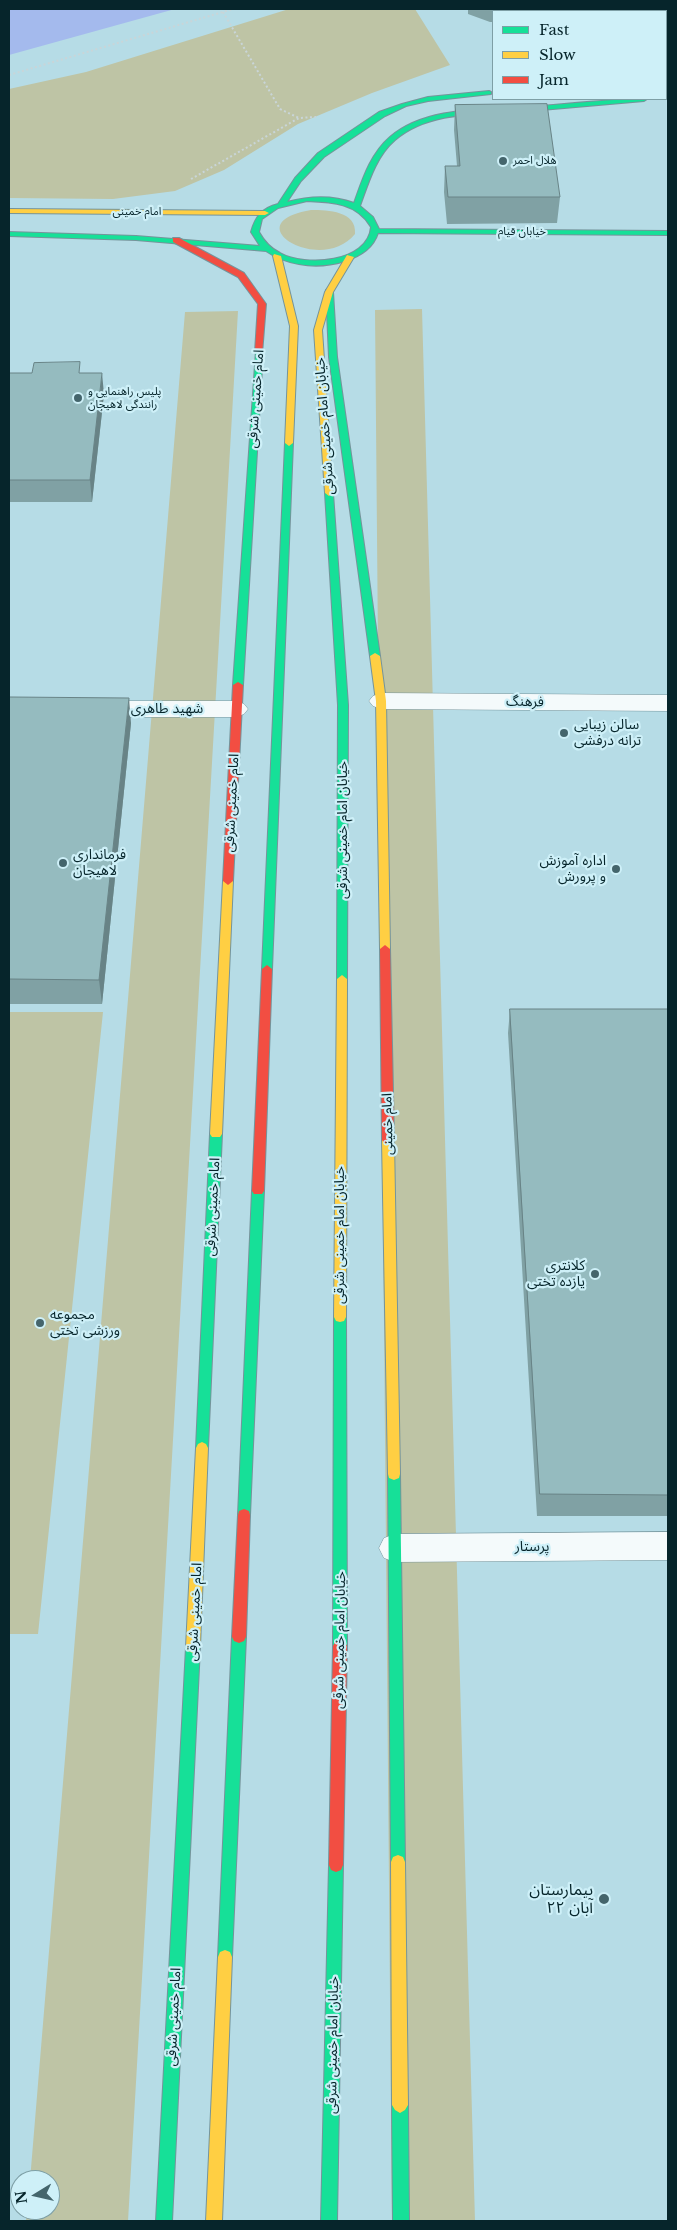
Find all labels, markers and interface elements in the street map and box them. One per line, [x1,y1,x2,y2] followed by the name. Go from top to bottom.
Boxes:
[492,10,667,100] legend
[539,20,569,39] text: Fast
[539,45,576,64] text: Slow
[539,70,569,89] text: Jam
[513,154,557,168] place label: هلال احمر
[497,155,509,167] marker: هلال احمر
[113,205,161,219] street label: امام خمینی
[498,225,546,239] street label: خیابان قیام
[244,349,268,449] street label: امام خمینی شرقی
[312,357,338,495] street label: خیابان امام خمینی شرقی
[88,385,161,411] place label: پلیس راهنمایی و رانندگی لاهیجان
[72,392,84,404] marker: پلیس راهنمایی و رانندگی لاهیجان
[506,693,544,711] street label: فرهنگ
[131,701,203,717] street label: شهید طاهری
[574,717,641,750] place label: سالن زیبایی ترانه درفشی
[558,727,570,739] marker: سالن زیبایی ترانه درفشی
[221,753,243,853] street label: امام خمینی شرقی
[335,761,351,899] street label: خیابان امام خمینی شرقی
[73,847,126,880] place label: فرمانداری لاهیجان
[540,853,606,886] place label: اداره آموزش و پرورش
[57,857,69,869] marker: فرمانداری لاهیجان
[610,863,622,875] marker: اداره آموزش و پرورش
[379,1093,397,1155] street label: امام خمینی
[202,1157,224,1257] street label: امام خمینی شرقی
[332,1166,348,1304] street label: خیابان امام خمینی شرقی
[527,1258,585,1290] place label: کلانتری یازده تختی
[589,1268,601,1280] marker: کلانتری یازده تختی
[50,1307,120,1340] place label: مجموعه ورزشی تختی
[34,1317,46,1329] marker: مجموعه ورزشی تختی
[515,1539,549,1555] street label: پرستار
[184,1562,206,1662] street label: امام خمینی شرقی
[330,1571,350,1709] street label: خیابان امام خمینی شرقی
[529,1880,593,1918] place label: بیمارستان ۲۲ آبان
[597,1892,611,1906] marker: بیمارستان ۲۲ آبان
[163,1967,185,2067] street label: امام خمینی شرقی
[323,1976,343,2114] street label: خیابان امام خمینی شرقی
[10,2170,60,2220] north arrow
[11,2189,31,2205] text: N

